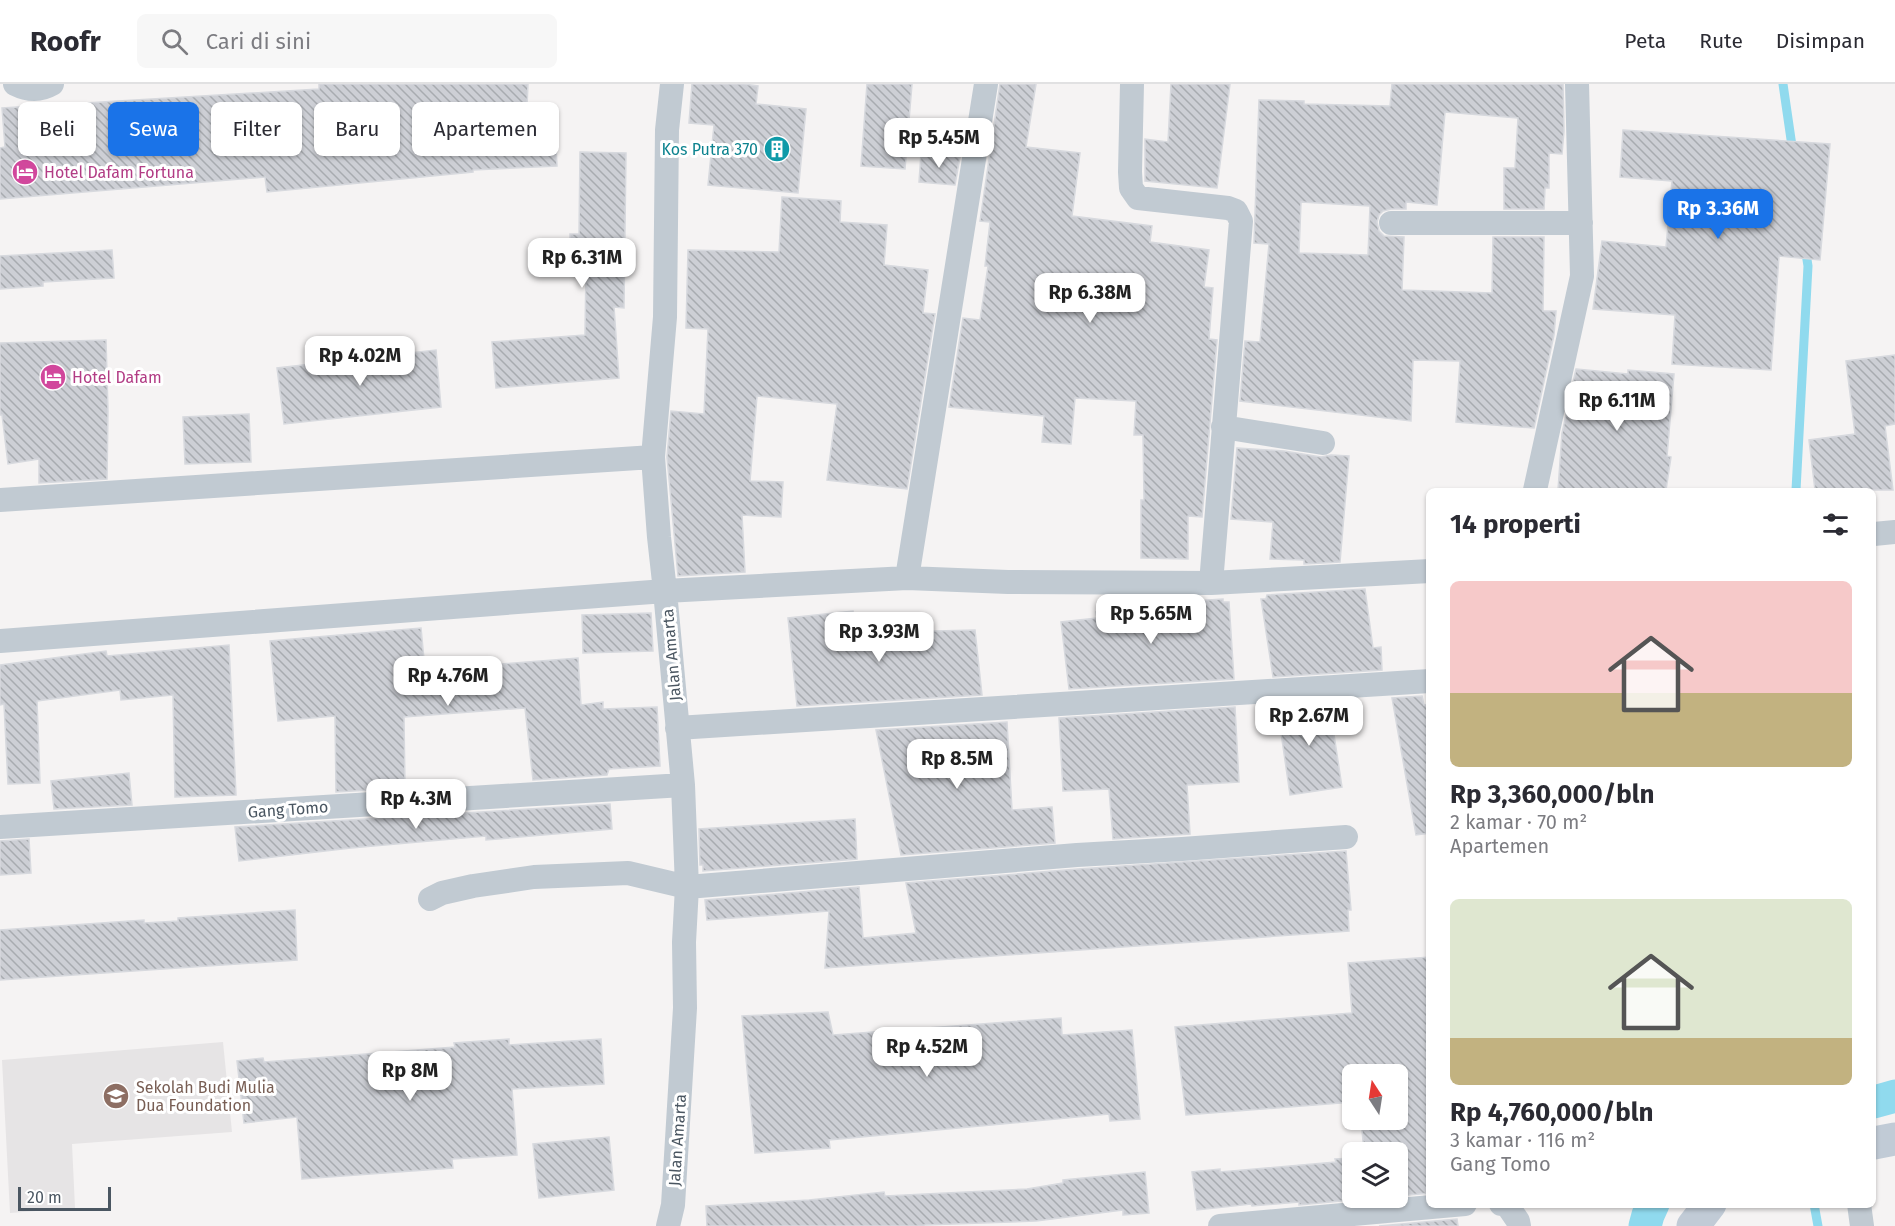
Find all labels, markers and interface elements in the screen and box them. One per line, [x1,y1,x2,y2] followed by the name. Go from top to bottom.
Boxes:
[137,14,557,68] search box
[30,25,101,58] text: Roofr
[158,25,191,58] icon: search
[206,28,311,55] text: Cari di sini
[1624,28,1666,54] text: Peta
[1699,28,1743,54] text: Rute
[1776,28,1865,54] text: Disimpan
[18,102,96,156] chip: Beli
[108,102,199,156] chip: Sewa
[211,102,302,156] chip: Filter
[314,102,400,156] chip: Baru
[412,102,559,156] chip: Apartemen
[877,118,1001,169] pin: Rp 5.45M
[898,125,980,149] text: Rp 5.45M
[762,134,792,164] building icon: Kos Putra 370
[661,140,758,159] place label: Kos Putra 370
[10,157,40,187] hotel icon: Hotel Dafam Fortuna
[44,163,194,182] place label: Hotel Dafam Fortuna
[1656,189,1780,240] pin: Rp 3.36M
[1677,196,1759,220] text: Rp 3.36M
[520,238,644,289] pin: Rp 6.31M
[542,245,622,269] text: Rp 6.31M
[1028,273,1152,324] pin: Rp 6.38M
[1048,280,1132,304] text: Rp 6.38M
[298,336,422,387] pin: Rp 4.02M
[319,343,401,367] text: Rp 4.02M
[38,362,68,392] hotel icon: Hotel Dafam
[72,368,162,387] place label: Hotel Dafam
[1555,381,1679,432] pin: Rp 6.11M
[1578,388,1656,412] text: Rp 6.11M
[1819,508,1852,541] icon: filters
[1450,509,1581,540] text: 14 properti
[1089,594,1213,645] pin: Rp 5.65M
[1110,601,1192,625] text: Rp 5.65M
[658,608,685,702] street label: Jalan Amarta
[817,612,941,663] pin: Rp 3.93M
[839,619,919,643] text: Rp 3.93M
[1597,620,1705,728] icon: home
[386,656,510,707] pin: Rp 4.76M
[407,663,489,687] text: Rp 4.76M
[1247,696,1371,747] pin: Rp 2.67M
[1269,703,1349,727] text: Rp 2.67M
[902,739,1012,790] pin: Rp 8.5M
[921,746,993,770] text: Rp 8.5M
[361,779,471,830] pin: Rp 4.3M
[1450,779,1655,810] text: Rp 3,360,000/bln
[380,786,452,810] text: Rp 4.3M
[247,797,329,822] street label: Gang Tomo
[1450,810,1587,834] text: 2 kamar · 70 m²
[1450,834,1549,858] text: Apartemen
[1597,938,1705,1046] icon: home
[865,1027,989,1078] pin: Rp 4.52M
[886,1034,968,1058] text: Rp 4.52M
[368,1051,452,1102] pin: Rp 8M
[382,1058,438,1082] text: Rp 8M
[1342,1064,1408,1130] north arrow
[1342,1064,1408,1208] map controls
[136,1078,275,1115] place label: Sekolah Budi Mulia Dua Foundation
[101,1081,131,1111] school or university icon: Sekolah Budi Mulia Dua Foundation
[665,1093,690,1187] street label: Jalan Amarta
[1450,1097,1654,1128] text: Rp 4,760,000/bln
[1450,1128,1595,1152] text: 3 kamar · 116 m²
[1342,1142,1408,1208] button: layers
[1450,1152,1551,1176] text: Gang Tomo
[18,1184,111,1212] scale bar
[27,1188,62,1207] text: 20 m

